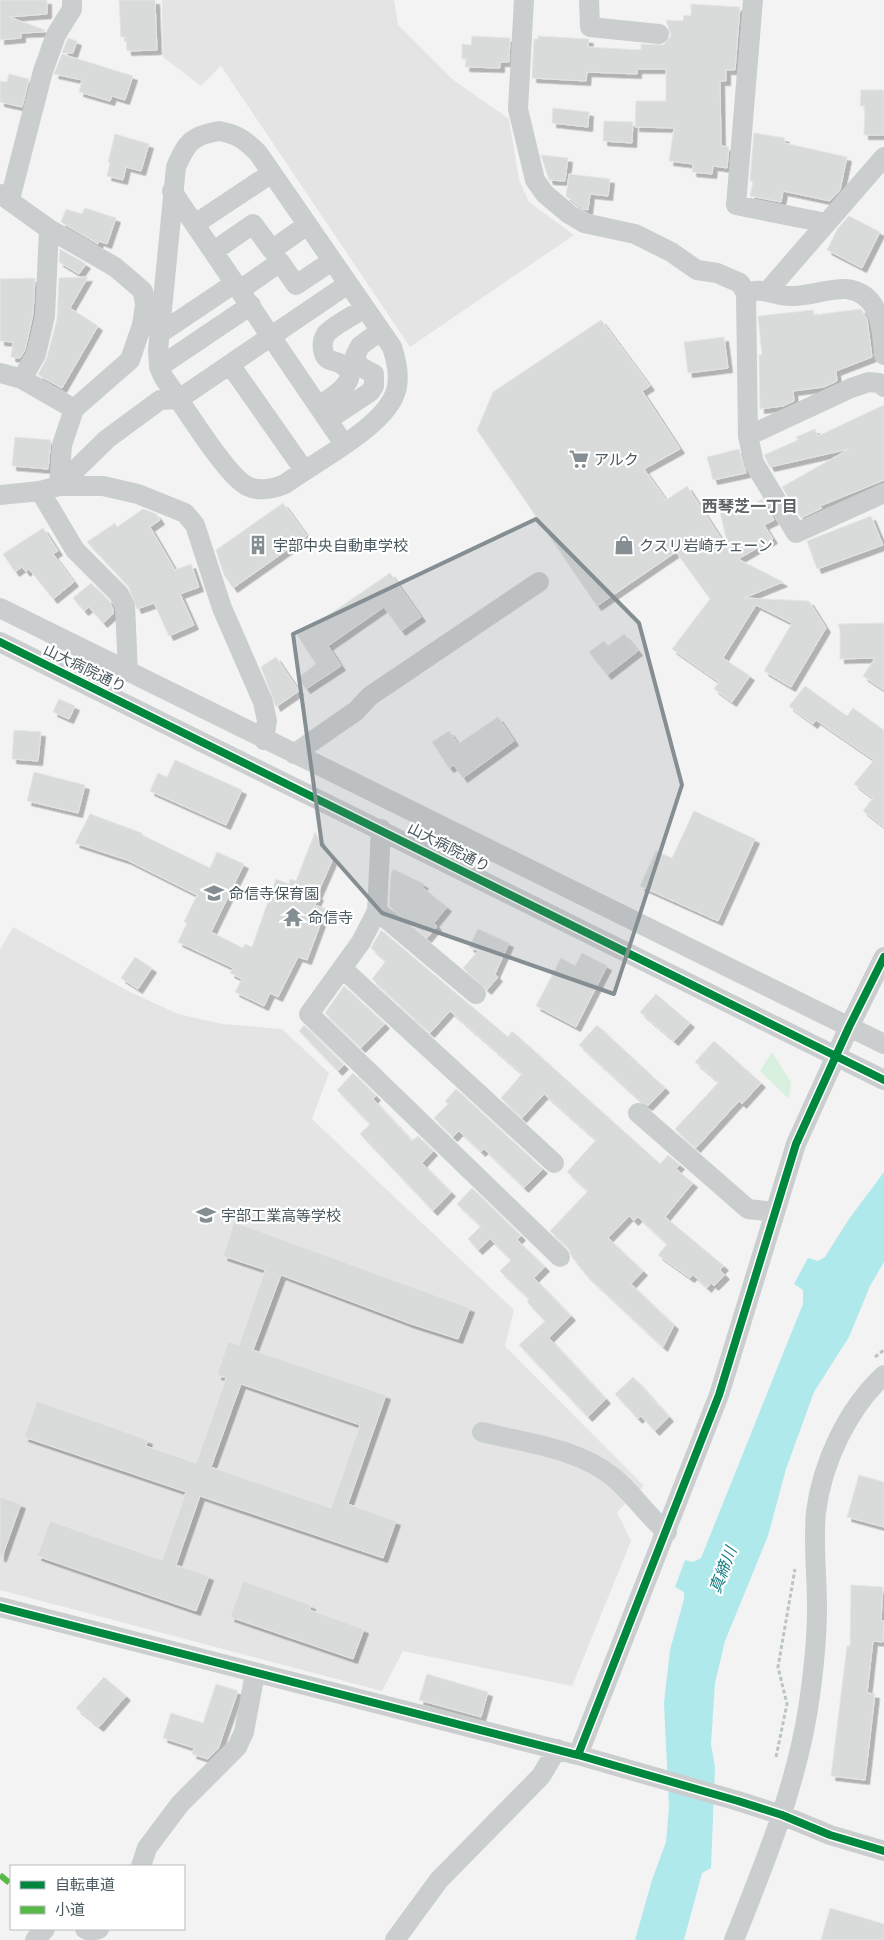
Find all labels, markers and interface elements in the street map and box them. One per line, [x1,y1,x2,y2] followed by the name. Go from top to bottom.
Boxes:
[568,448,590,470] supermarket icon: アルク
[594,451,639,468] place label: アルク
[702,497,798,516] district label: 西琴芝一丁目
[247,534,269,556] building icon: 宇部中央自動車学校
[613,534,635,556] shop icon: クスリ岩崎チェーン
[273,537,408,554] place label: 宇部中央自動車学校
[639,537,773,554] place label: クスリ岩崎チェーン
[41,641,129,695] street label: 山大病院通り
[405,819,493,875] street label: 山大病院通り
[203,882,225,904] school or university icon: 命信寺保育園
[229,885,319,902] place label: 命信寺保育園
[282,906,304,928] temple icon: 命信寺
[308,909,353,926] place label: 命信寺
[195,1204,217,1226] school or university icon: 宇部工業高等学校
[221,1207,341,1224] place label: 宇部工業高等学校
[706,1542,741,1596] water label: 真締川
[10,1865,185,1930] legend
[55,1876,115,1893] text: 自転車道
[55,1901,85,1918] text: 小道

